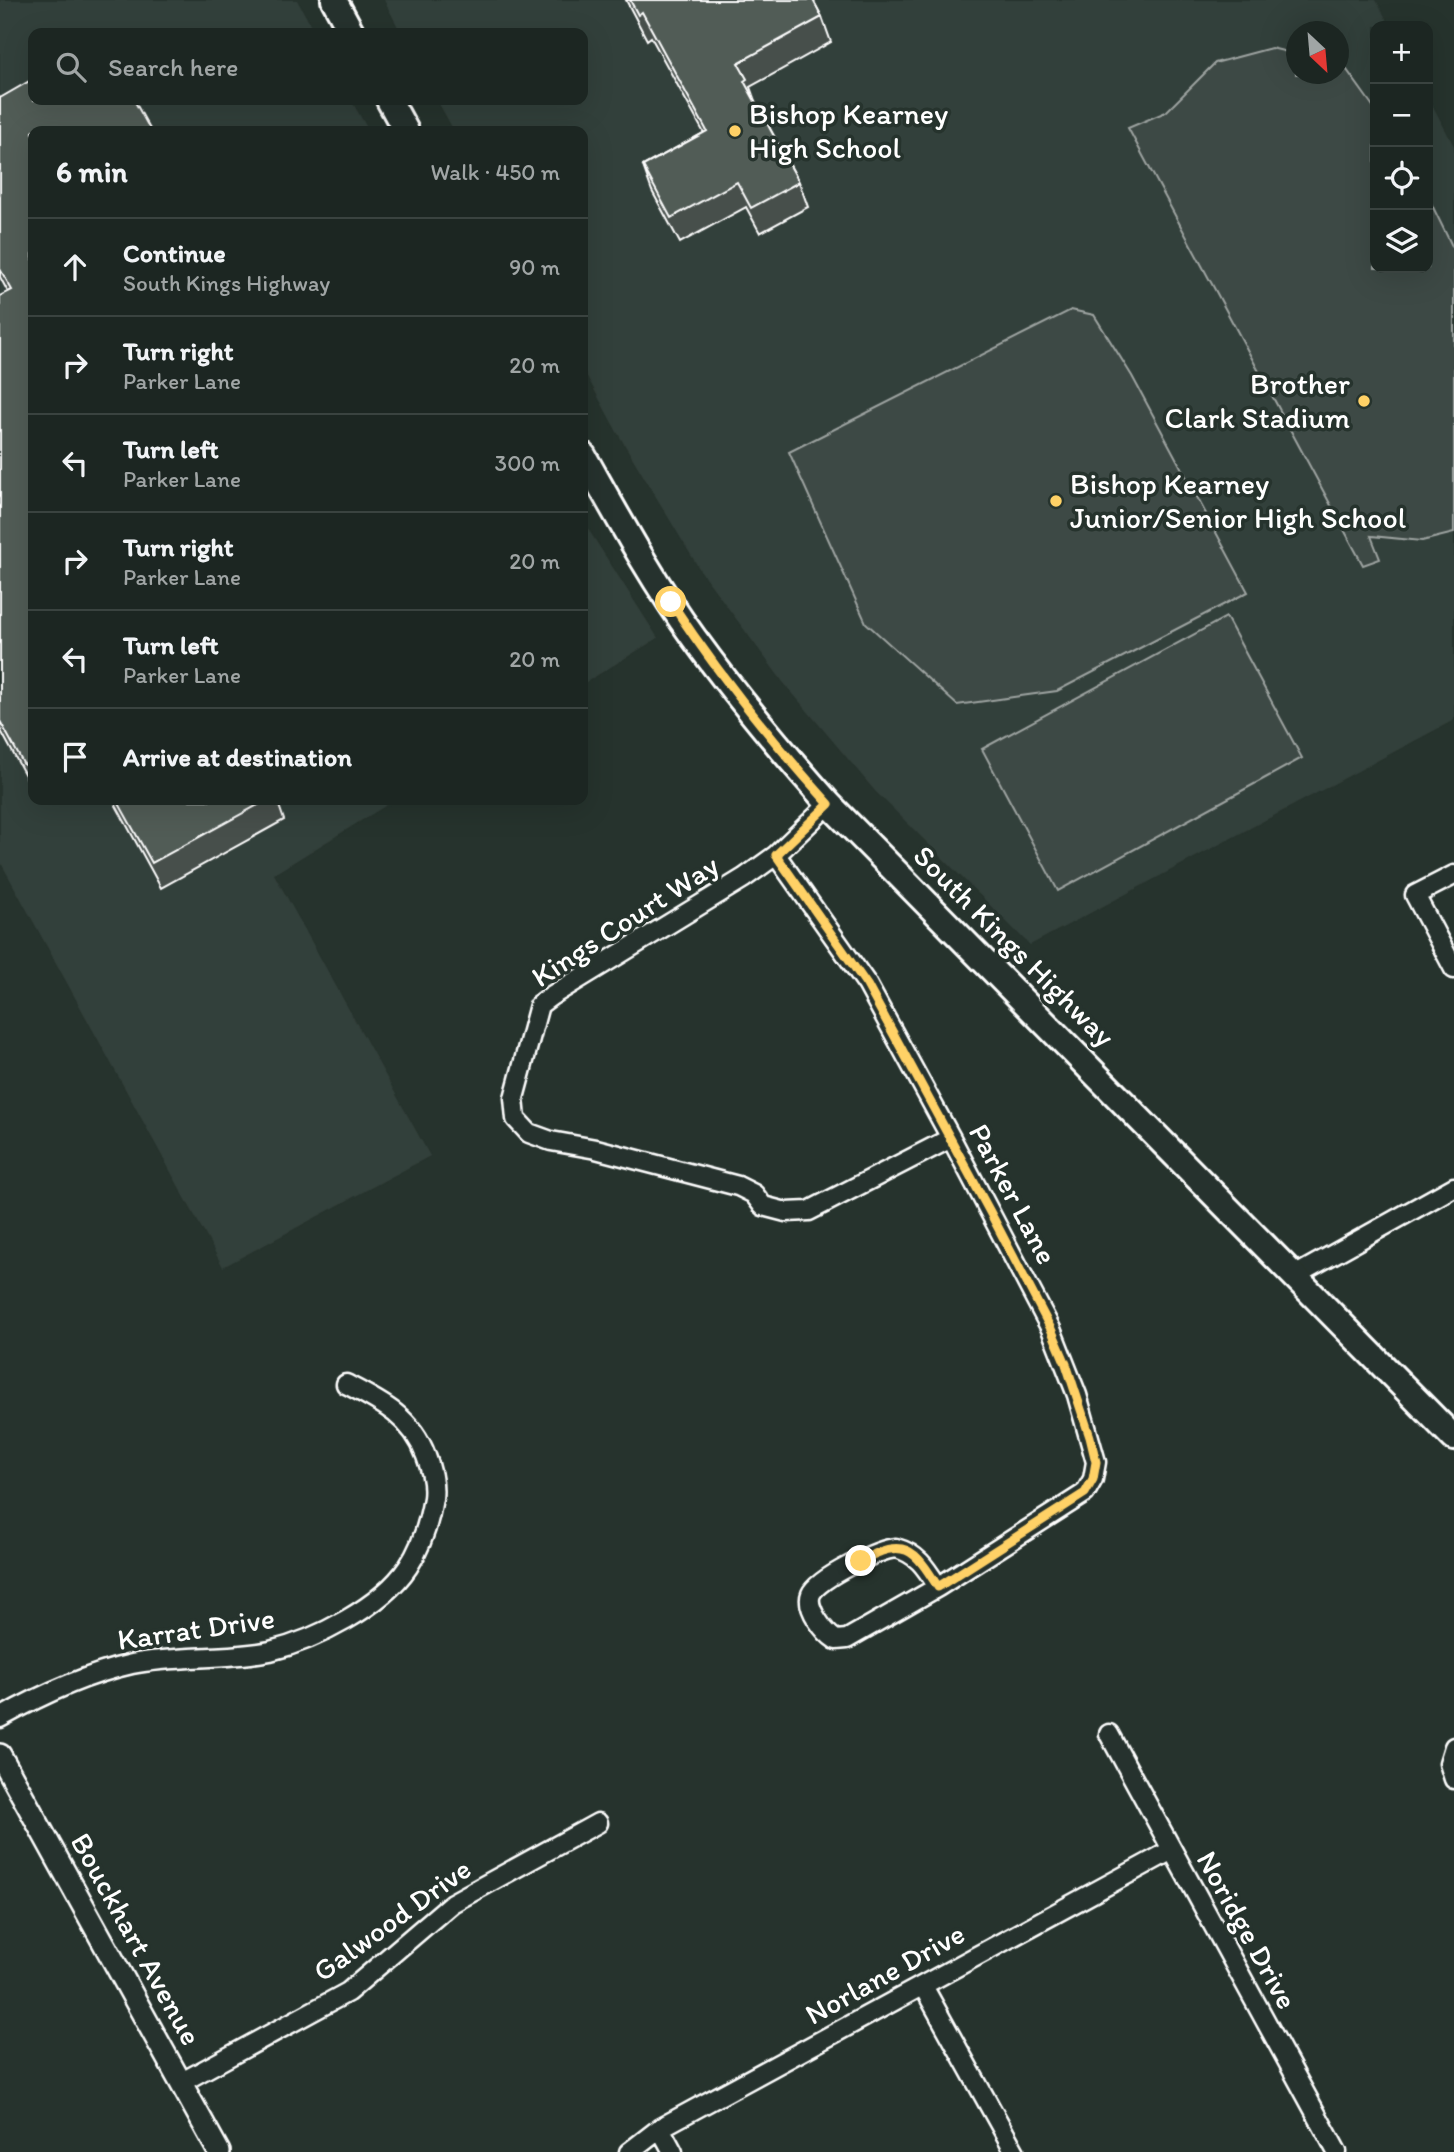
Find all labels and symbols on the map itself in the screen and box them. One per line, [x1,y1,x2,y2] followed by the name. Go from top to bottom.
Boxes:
[1286,21,1349,84] north arrow
[749,95,948,166] place label: Bishop Kearney High School
[727,123,743,139] marker: Bishop Kearney High School
[1165,365,1350,436] place label: Brother Clark Stadium
[1356,393,1372,409] marker: Brother Clark Stadium
[1070,465,1407,536] place label: Bishop Kearney Junior/Senior High School
[1048,493,1064,509] marker: Bishop Kearney Junior/Senior High School
[655,586,686,617] route start
[906,837,1123,1054] street label: South Kings Highway
[524,846,725,995] street label: Kings Court Way
[961,1117,1066,1270] street label: Parker Lane
[845,1545,876,1576] route end
[115,1599,277,1658] street label: Karrat Drive
[63,1826,210,2051] street label: Bouckhart Avenue
[1189,1844,1306,2015] street label: Noridge Drive
[305,1850,478,1989] street label: Galwood Drive
[799,1915,971,2033] street label: Norlane Drive

